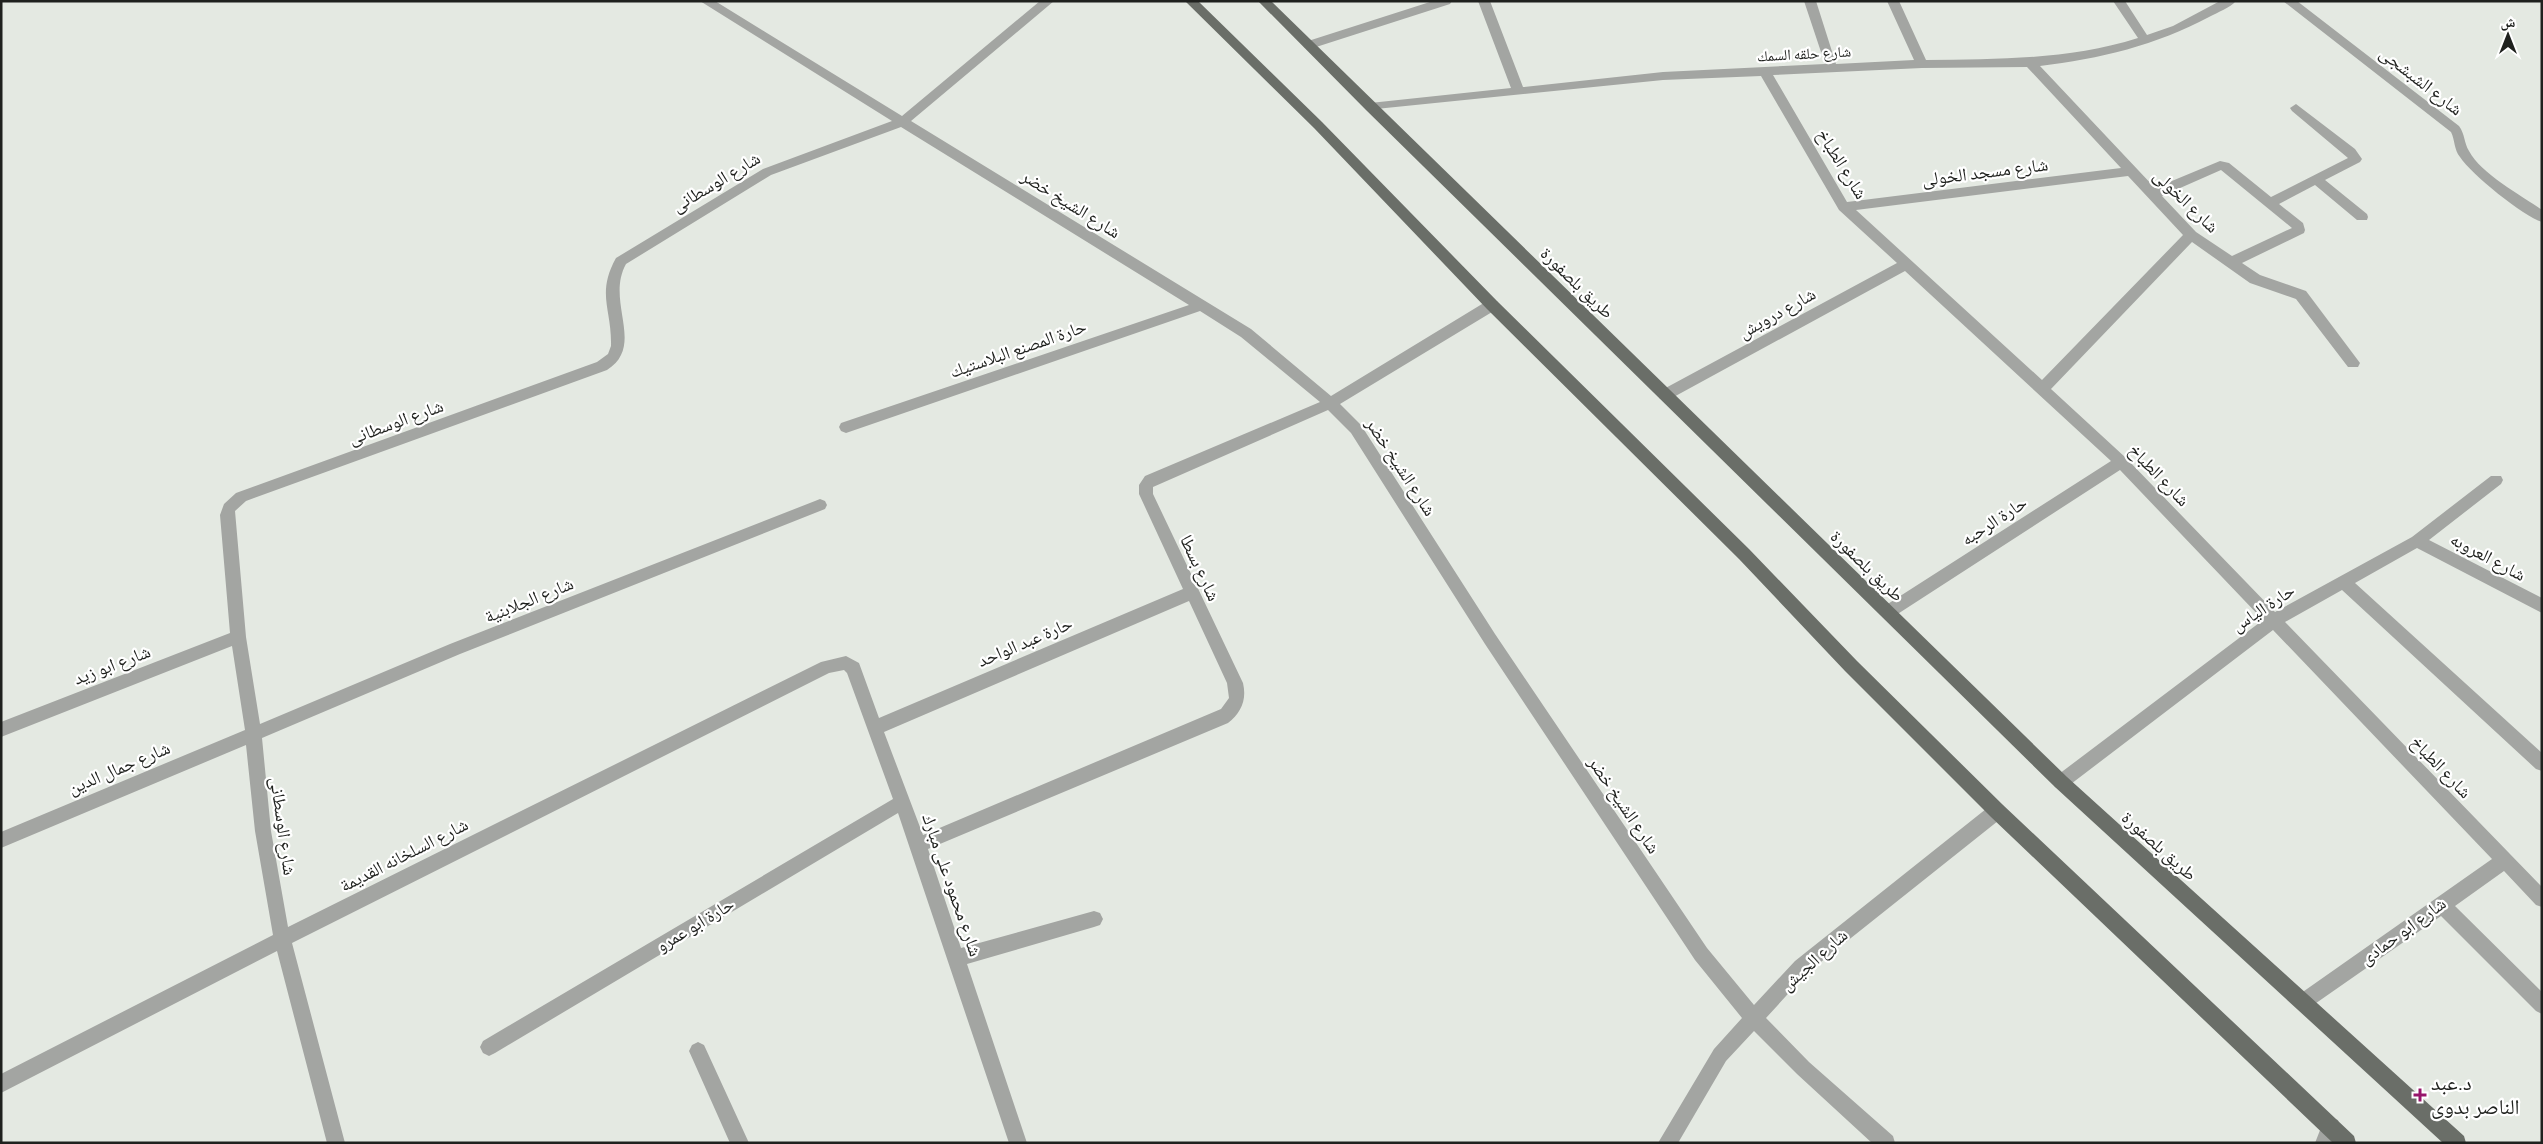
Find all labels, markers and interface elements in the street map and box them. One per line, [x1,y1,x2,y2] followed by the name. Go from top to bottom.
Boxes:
[2483,10,2533,60] north arrow
[2501,12,2516,31] text: ش
[2375,40,2468,120] street label: شارع الشبشجى
[1756,41,1852,66] street label: شارع حلقه السمك
[1811,124,1874,204] street label: شارع الطباخ
[667,145,764,217] street label: شارع الوسطانى
[1920,151,2049,191] street label: شارع مسجد الخولى
[1016,163,1126,244] street label: شارع الشيخ خضر
[2149,163,2225,238] street label: شارع الخولى
[1536,241,1620,323] street label: طريق بلصفورة
[1733,281,1820,343] street label: شارع درويش
[946,313,1090,384] street label: حارة المصنع البلاستيك
[345,393,446,449] street label: شارع الوسطانى
[1360,412,1443,521] street label: شارع الشيخ خضر
[2123,438,2196,512] street label: شارع الطباخ
[1956,490,2031,550] street label: حارة الرحبه
[1826,524,1910,606] street label: طريق بلصفورة
[2447,526,2530,586] street label: شارع العروبه
[1175,531,1227,605] street label: شارع بسطا
[481,570,577,628] street label: شارع الجلابنية
[2226,578,2299,637] street label: حارة الياس
[973,610,1076,672] street label: حارة عبد الواحد
[70,638,154,690] street label: شارع ابو زيد
[2405,730,2478,804] street label: شارع الطباخ
[64,735,173,799] street label: شارع جمال الدين
[1582,750,1666,858] street label: شارع الشيخ خضر
[265,775,303,877] street label: شارع الوسطانى
[2117,805,2202,885] street label: طريق بلصفورة
[917,810,989,959] street label: شارع محمود على مبارك
[335,811,472,897] street label: شارع السلخانه القديمة
[651,891,738,957] street label: حارة ابو عمرو
[2354,891,2450,970] street label: شارع ابو حمادى
[1775,923,1852,996] street label: شارع الجيش
[2431,1068,2520,1120] place label: د.عبد الناصر بدوى
[2413,1088,2427,1102] marker: د.عبد الناصر بدوى

